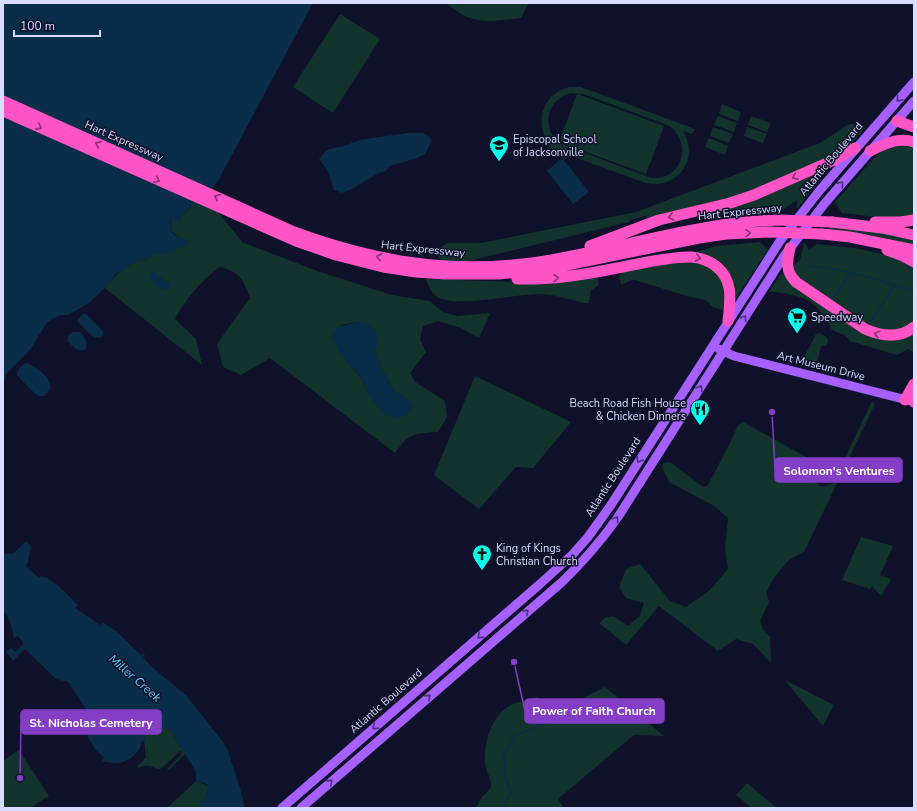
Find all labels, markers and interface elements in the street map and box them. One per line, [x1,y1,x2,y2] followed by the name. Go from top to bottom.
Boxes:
[14,12,100,38] scale bar
[20,18,55,34] text: 100 m
[896,94,904,102] one-way arrow
[82,117,166,165] street label: Hart Expressway
[796,119,866,199] street label: Atlantic Boulevard
[35,122,42,130] one-way arrow
[513,132,597,160] place label: Episcopal School of Jacksonville
[488,134,510,162] school or university icon: Episcopal School of Jacksonville
[95,141,103,149] one-way arrow
[791,173,798,181] one-way arrow
[153,175,161,183] one-way arrow
[836,182,843,189] one-way arrow
[214,194,222,202] one-way arrow
[697,200,783,224] street label: Hart Expressway
[668,212,674,220] one-way arrow
[745,229,751,237] one-way arrow
[380,237,466,261] street label: Hart Expressway
[376,254,382,262] one-way arrow
[694,254,701,262] one-way arrow
[552,273,559,282] one-way arrow
[786,306,808,334] supermarket icon: Speedway
[811,310,863,325] place label: Speedway
[739,315,747,322] one-way arrow
[874,330,881,339] one-way arrow
[775,348,867,384] street label: Art Museum Drive
[695,385,703,392] one-way arrow
[570,396,686,424] place label: Beach Road Fish House & Chicken Dinners
[689,398,711,426] restaurant icon: Beach Road Fish House & Chicken Dinners
[582,434,644,520] street label: Atlantic Boulevard
[636,456,644,463] one-way arrow
[775,458,902,482] callout: Solomon's Ventures
[783,463,895,479] text: Solomon's Ventures
[611,516,619,523] one-way arrow
[496,541,578,569] place label: King of Kings Christian Church
[471,543,493,571] church icon: King of Kings Christian Church
[522,610,529,617] one-way arrow
[477,632,485,639] one-way arrow
[105,651,165,706] water label: Miller Creek
[346,665,426,737] street label: Atlantic Boulevard
[424,695,431,702] one-way arrow
[525,699,664,723] callout: Power of Faith Church
[532,703,656,719] text: Power of Faith Church
[21,710,161,734] callout: St. Nicholas Cemetery
[29,715,153,731] text: St. Nicholas Cemetery
[372,723,379,730] one-way arrow
[326,780,333,787] one-way arrow

